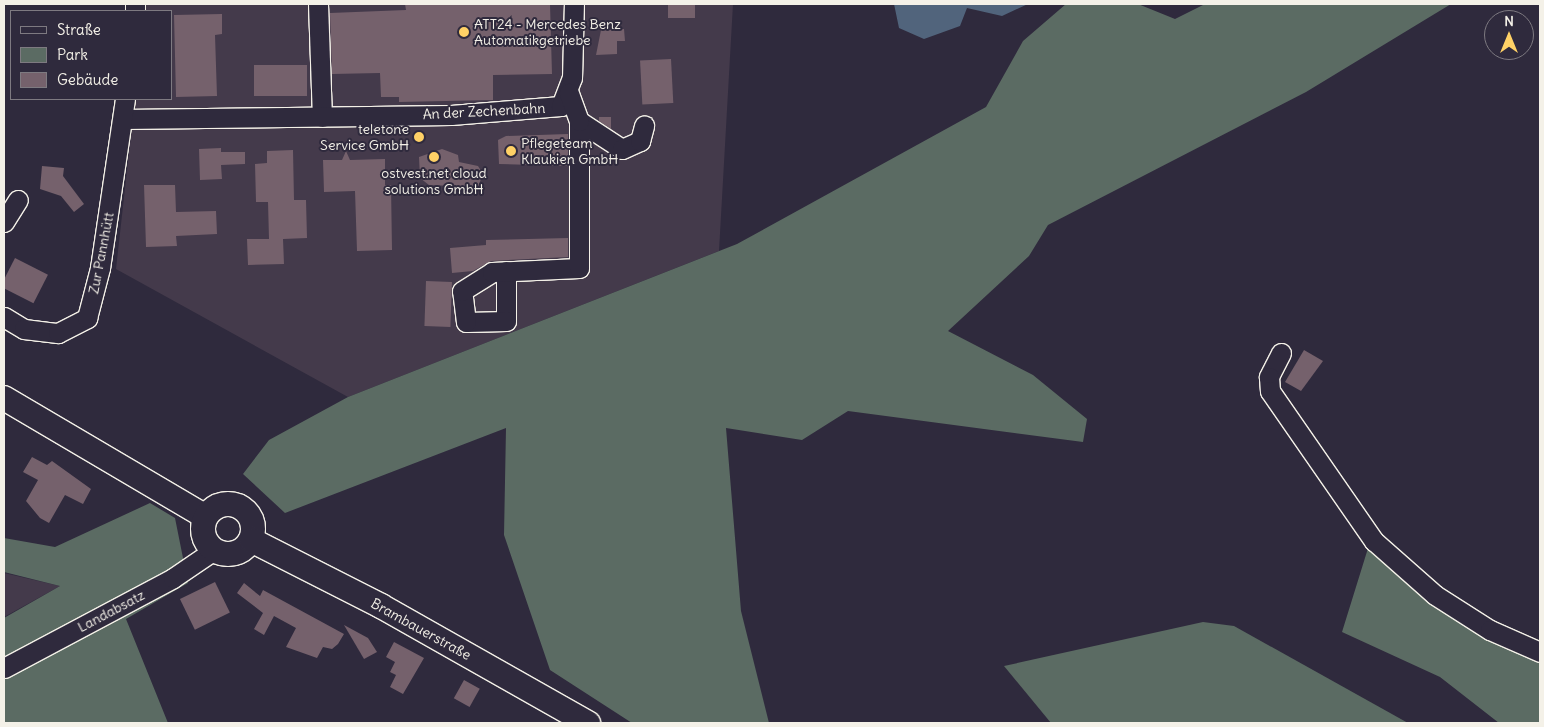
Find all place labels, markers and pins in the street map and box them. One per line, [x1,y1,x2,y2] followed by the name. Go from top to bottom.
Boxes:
[474,16,621,48] place label: ATT24 - Mercedes Benz Automatikgetriebe
[458,26,470,38] marker: ATT24 - Mercedes Benz Automatikgetriebe
[320,121,409,154] place label: teletone Service GmbH
[413,131,425,143] marker: teletone Service GmbH
[521,135,618,168] place label: Pflegeteam Klaukien GmbH
[505,145,517,157] marker: Pflegeteam Klaukien GmbH
[428,151,440,163] marker: ostvest.net cloud solutions GmbH
[381,165,487,198] place label: ostvest.net cloud solutions GmbH

